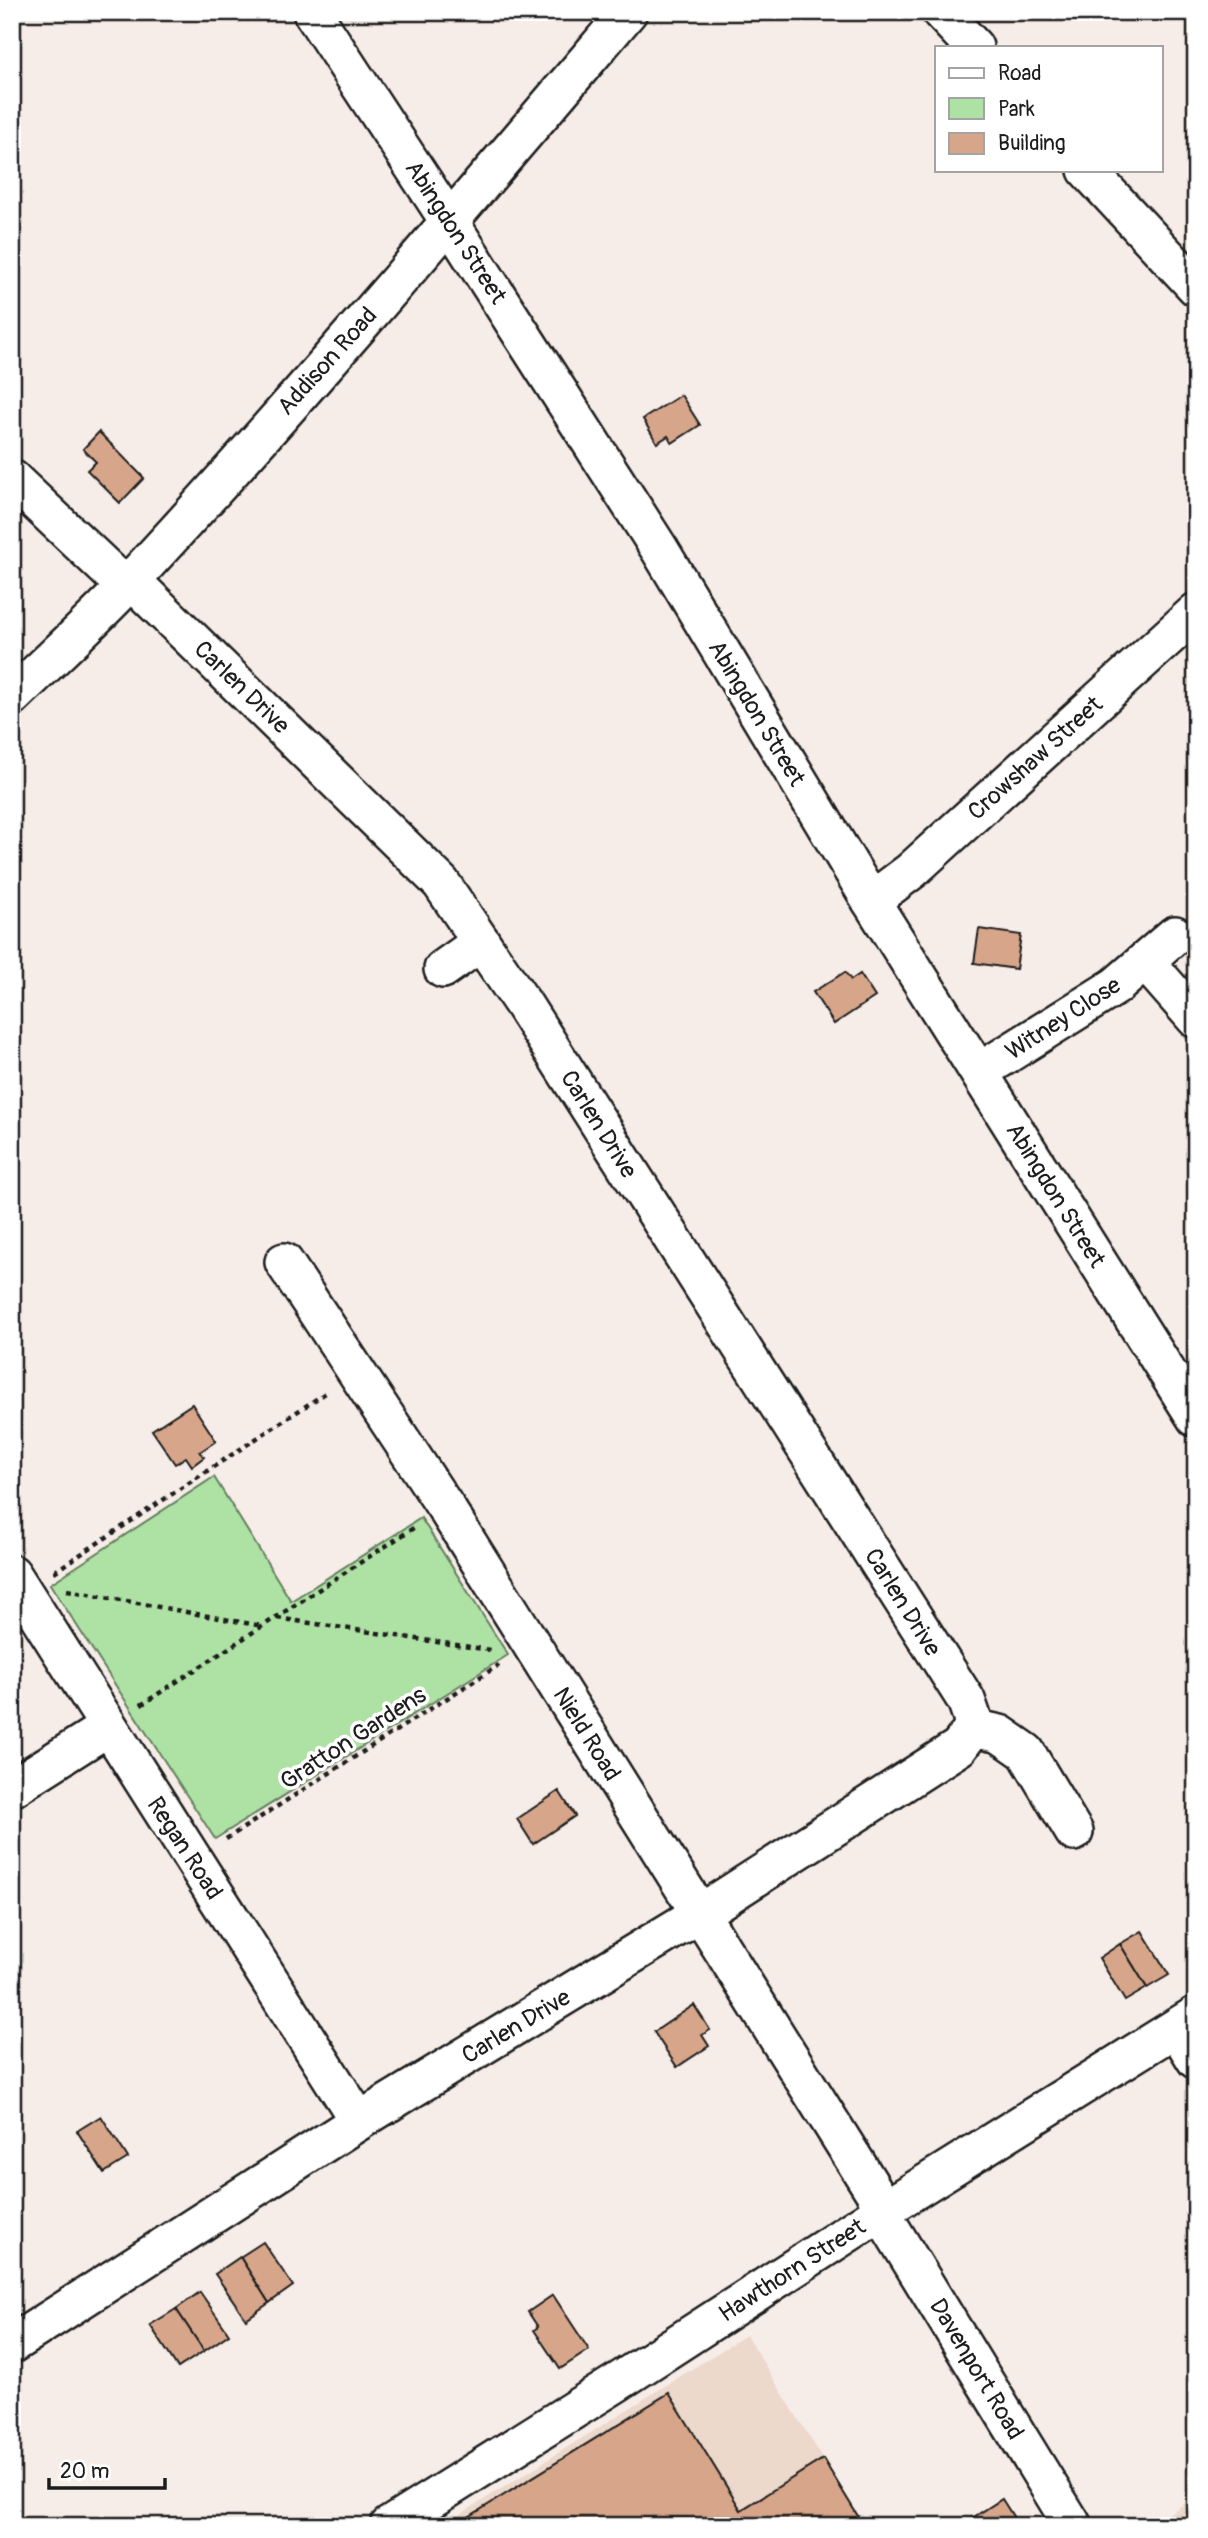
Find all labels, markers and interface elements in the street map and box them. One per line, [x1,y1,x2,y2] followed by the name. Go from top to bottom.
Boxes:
[935,46,1162,172] legend
[998,60,1042,87] text: Road
[998,96,1035,123] text: Park
[998,130,1065,157] text: Building
[399,155,513,310] street label: Abingdon Street
[271,301,383,421] street label: Addison Road
[188,635,296,740] street label: Carlen Drive
[702,635,812,792] street label: Abingdon Street
[962,690,1109,826] street label: Crowshaw Street
[1000,970,1126,1066] street label: Witney Close
[554,1065,643,1184] street label: Carlen Drive
[1000,1118,1112,1273] street label: Abingdon Street
[858,1543,947,1662] street label: Carlen Drive
[275,1680,432,1796] street label: Gratton Gardens
[547,1682,627,1786] street label: Nield Road
[141,1791,229,1905] street label: Regan Road
[457,1983,576,2070] street label: Carlen Drive
[714,2212,871,2329] street label: Hawthorn Street
[923,2294,1030,2445] street label: Davenport Road
[49,2447,164,2491] scale bar
[60,2458,109,2485] text: 20 m

